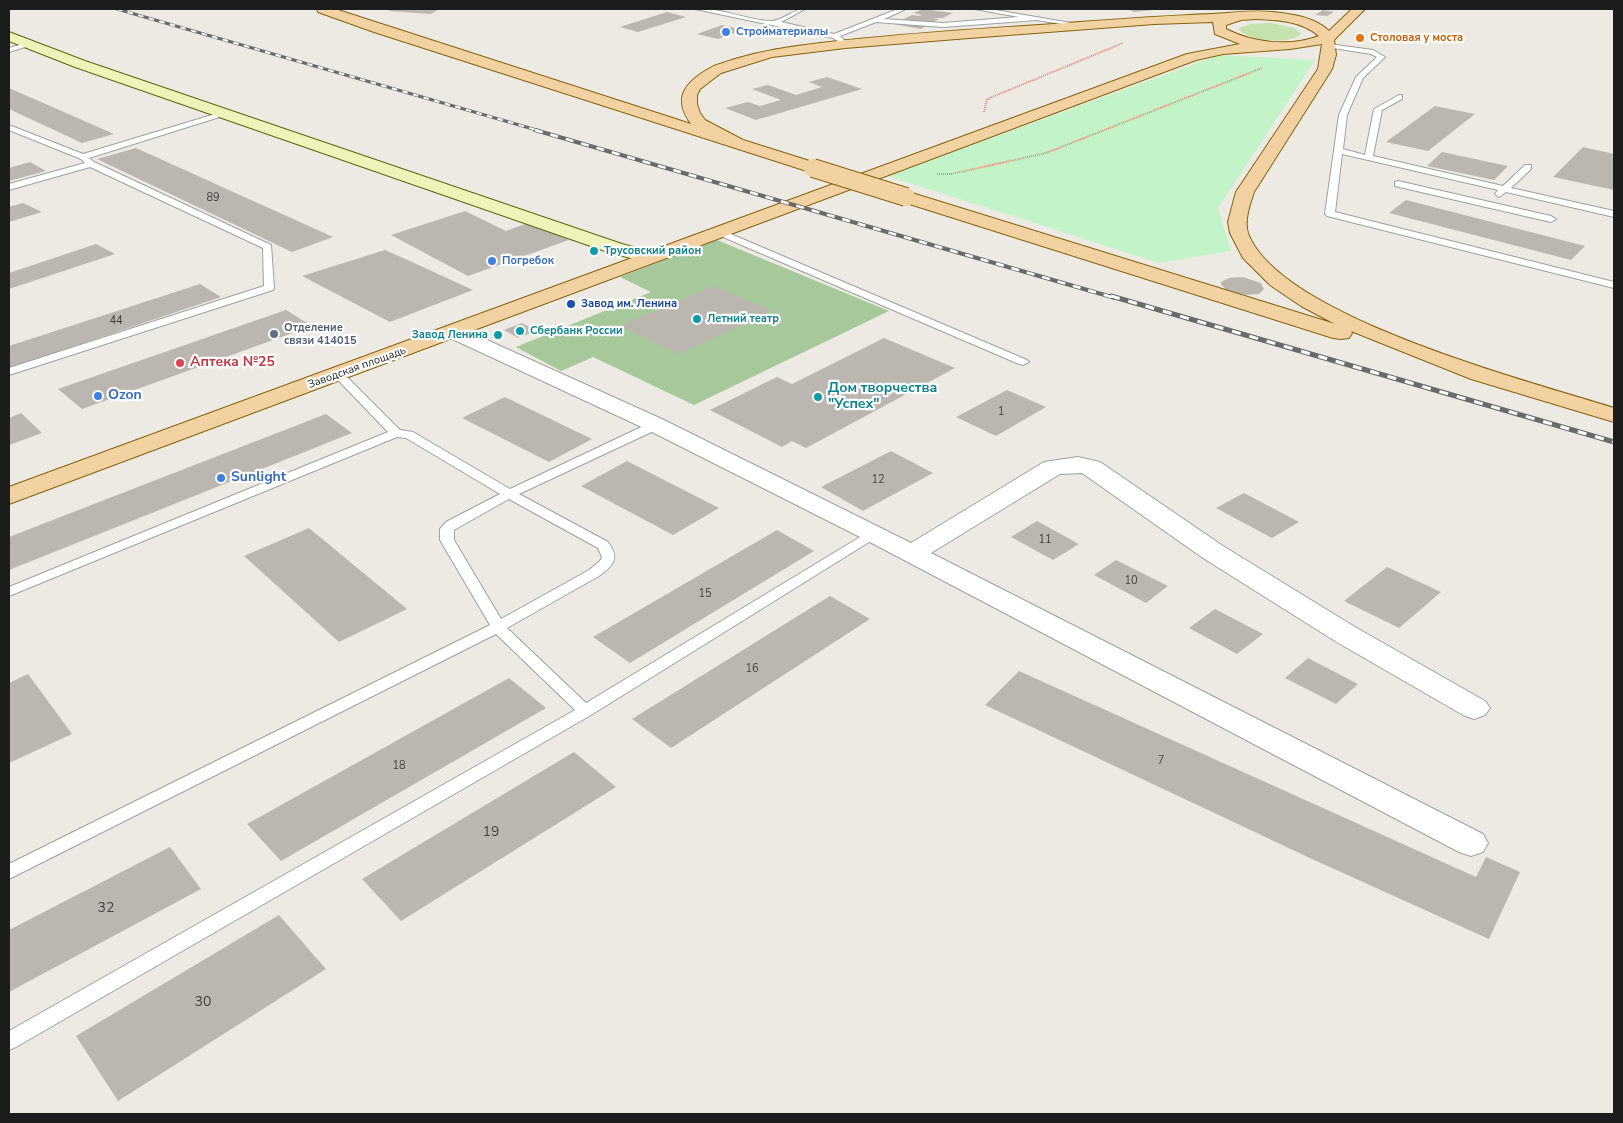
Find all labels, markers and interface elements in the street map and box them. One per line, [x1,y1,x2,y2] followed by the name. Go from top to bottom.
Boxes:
[736,25,828,39] place label: Стройматериалы
[720,26,732,38] marker: Стройматериалы
[1370,31,1463,45] place label: Столовая у моста
[1354,32,1366,44] marker: Столовая у моста
[206,191,220,205] house number: 89
[604,244,701,258] place label: Трусовский район
[588,245,600,257] marker: Трусовский район
[502,254,554,268] place label: Погребок
[486,255,498,267] marker: Погребок
[581,297,677,311] place label: Завод им. Ленина
[565,298,577,310] marker: Завод им. Ленина
[707,312,779,326] place label: Летний театр
[691,313,703,325] marker: Летний театр
[109,314,123,328] house number: 44
[284,321,357,347] place label: Отделение связи 414015
[530,324,623,338] place label: Сбербанк России
[514,325,526,337] marker: Сбербанк России
[268,328,280,340] marker: Отделение связи 414015
[412,328,488,342] place label: Завод Ленина
[492,329,504,341] marker: Завод Ленина
[306,344,408,392] street label: Заводская площадь
[190,355,275,371] place label: Аптека №25
[174,357,186,369] marker: Аптека №25
[828,381,937,414] place label: Дом творчества "Успех"
[108,388,142,404] place label: Ozon
[92,390,104,402] marker: Ozon
[812,391,824,403] marker: Дом творчества "Успех"
[998,405,1004,419] house number: 1
[231,470,286,486] place label: Sunlight
[215,472,227,484] marker: Sunlight
[871,473,885,487] house number: 12
[1038,533,1052,547] house number: 11
[1124,574,1138,588] house number: 10
[698,587,712,601] house number: 15
[745,662,759,676] house number: 16
[1158,754,1164,768] house number: 7
[392,759,406,773] house number: 18
[483,825,499,841] house number: 19
[98,901,114,917] house number: 32
[195,995,211,1011] house number: 30

